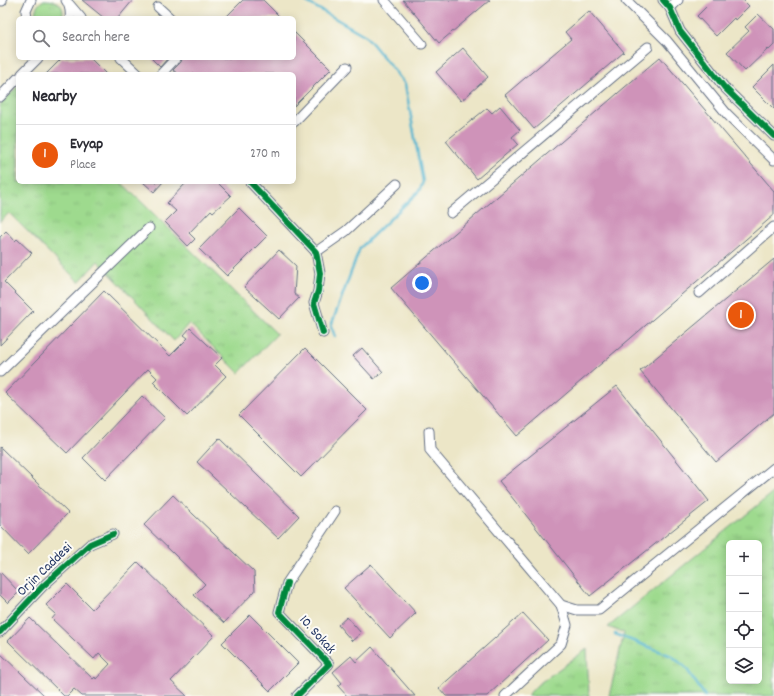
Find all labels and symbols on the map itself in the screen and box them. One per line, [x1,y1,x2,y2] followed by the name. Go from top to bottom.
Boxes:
[412,273,432,293] your location
[728,300,754,330] pin: 1
[13,538,78,602] street label: Orjin Caddesi
[294,611,340,659] street label: 10. Sokak

